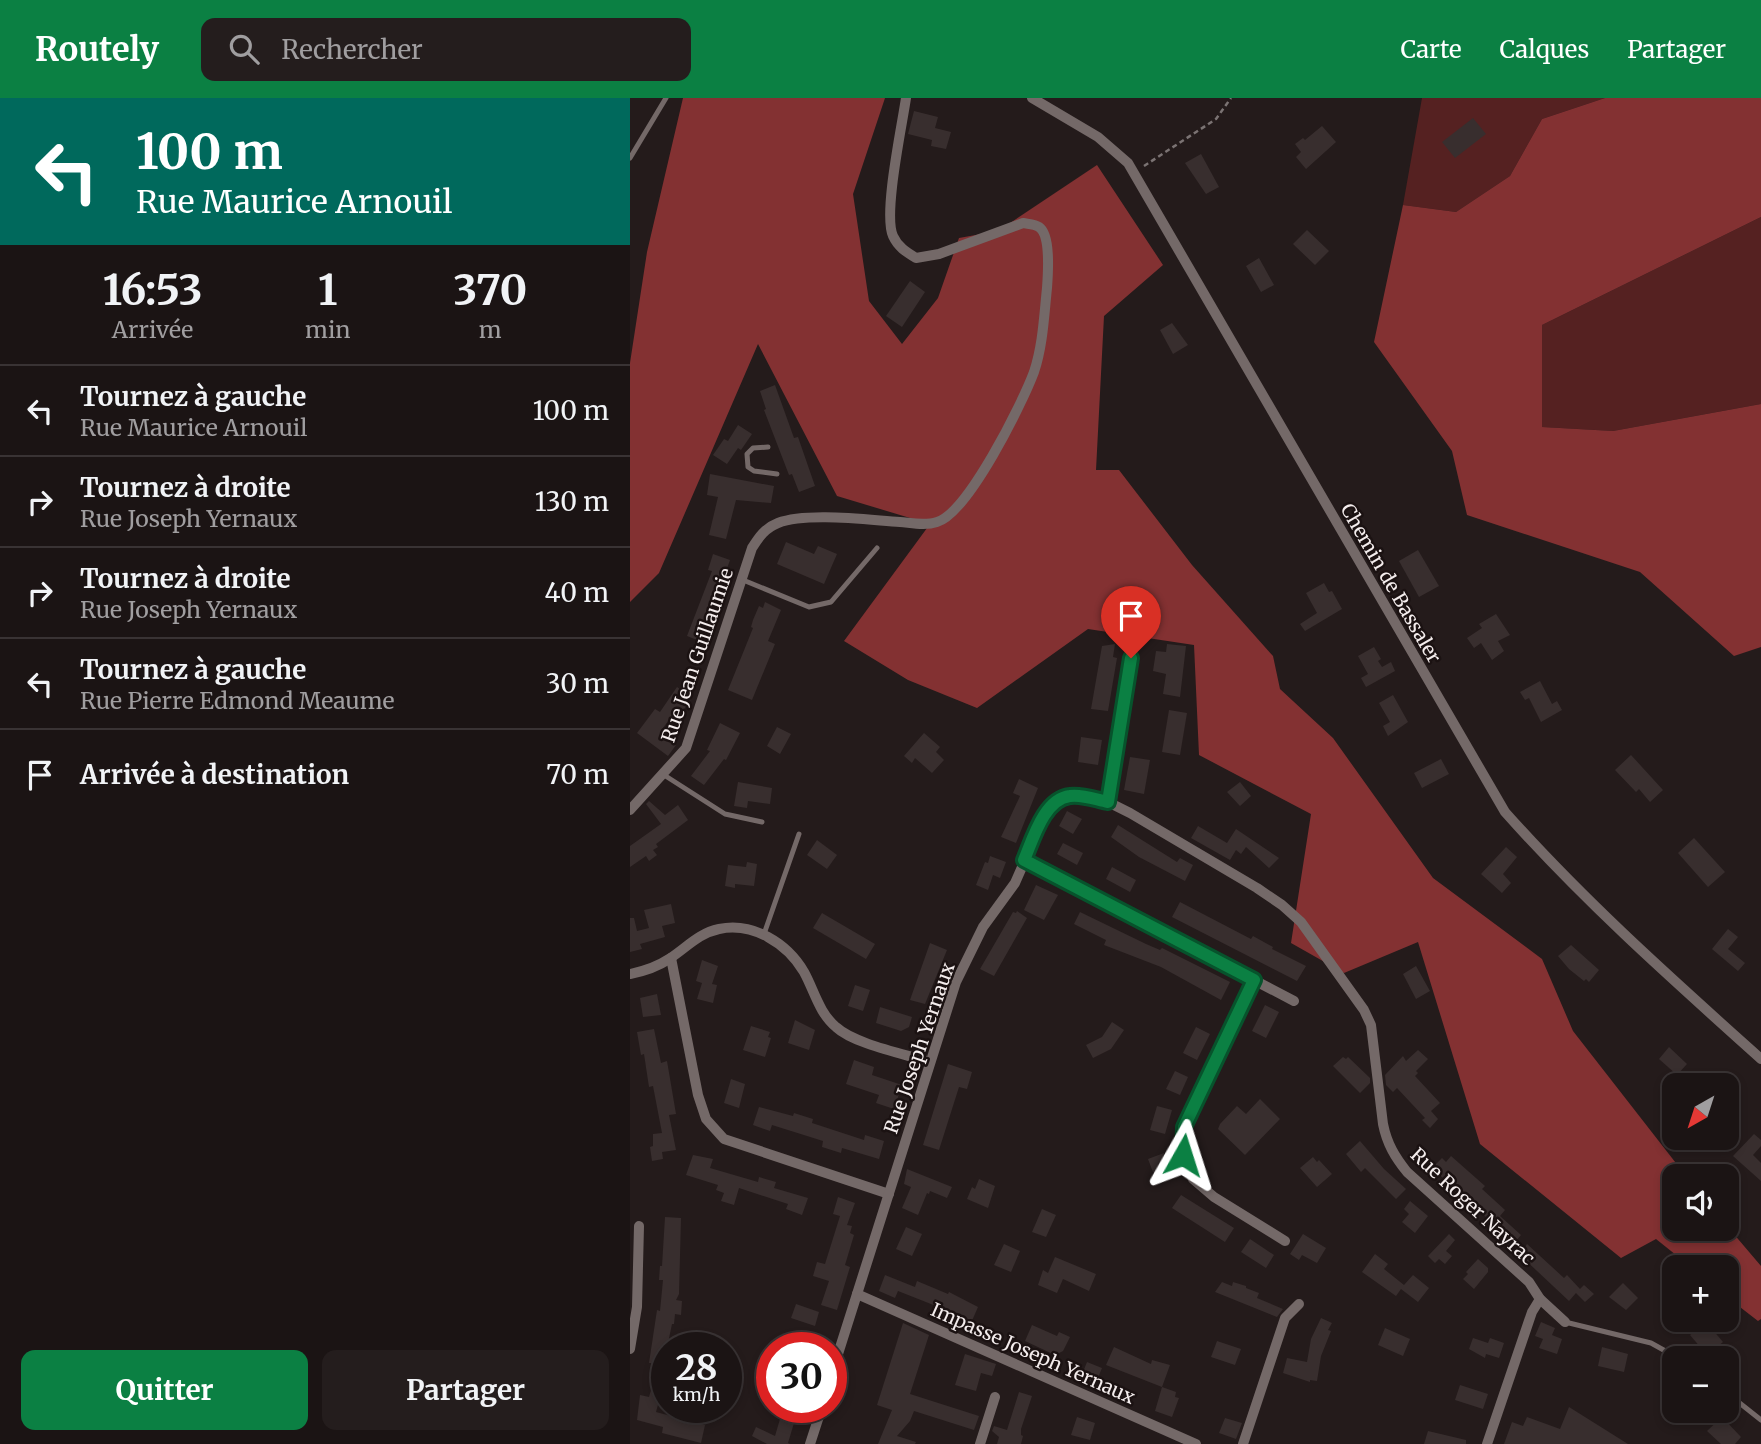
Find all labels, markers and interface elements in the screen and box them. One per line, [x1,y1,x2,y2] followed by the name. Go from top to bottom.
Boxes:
[201,18,691,81] search box
[35,29,159,70] text: Routely
[225,30,263,68] icon: search
[281,33,423,66] text: Rechercher
[1400,34,1461,65] text: Carte
[1499,34,1589,65] text: Calques
[1627,34,1726,65] text: Partager
[136,121,283,182] text: 100 m
[21,126,112,217] icon: left
[136,182,452,222] text: Rue Maurice Arnouil
[103,264,202,316] text: 16:53
[318,264,338,316] text: 1
[453,264,527,316] text: 370
[112,315,193,344] text: Arrivée
[305,315,351,344] text: min
[479,315,502,344] text: m
[80,380,306,413] text: Tournez à gauche
[21,392,59,430] icon: left
[533,394,609,427] text: 100 m
[80,413,307,442] text: Rue Maurice Arnouil
[80,471,291,504] text: Tournez à droite
[21,483,59,521] icon: right
[535,485,609,518] text: 130 m
[1336,499,1447,667] street label: Chemin de Bassaler
[80,504,297,533] text: Rue Joseph Yernaux
[80,562,291,595] text: Tournez à droite
[656,565,738,745] street label: Rue Jean Guillaumie
[21,574,59,612] icon: right
[545,576,609,609] text: 40 m
[1101,586,1161,658] pin
[80,595,297,624] text: Rue Joseph Yernaux
[1112,597,1150,635] icon: arrive
[80,653,306,686] text: Tournez à gauche
[21,665,59,703] icon: left
[546,667,609,700] text: 30 m
[80,686,395,715] text: Rue Pierre Edmond Meaume
[21,756,59,794] icon: arrive
[80,758,349,791] text: Arrivée à destination
[546,758,609,791] text: 70 m
[878,959,960,1137] street label: Rue Joseph Yernaux
[1662,1073,1740,1150] north arrow
[1662,1073,1739,1423] map controls
[1146,1118,1220,1192] position arrow
[1406,1142,1540,1270] street label: Rue Roger Nayrac
[1662,1164,1739,1241] button: sound
[1662,1255,1739,1332] button: +
[927,1297,1139,1409] street label: Impasse Joseph Yernaux
[756,1332,847,1423] speed limit sign: 30
[675,1346,718,1390] text: 28
[1662,1346,1739,1423] button: −
[21,1350,308,1430] button: Quitter
[322,1350,609,1430] button: Partager
[673,1383,720,1406] text: km/h

